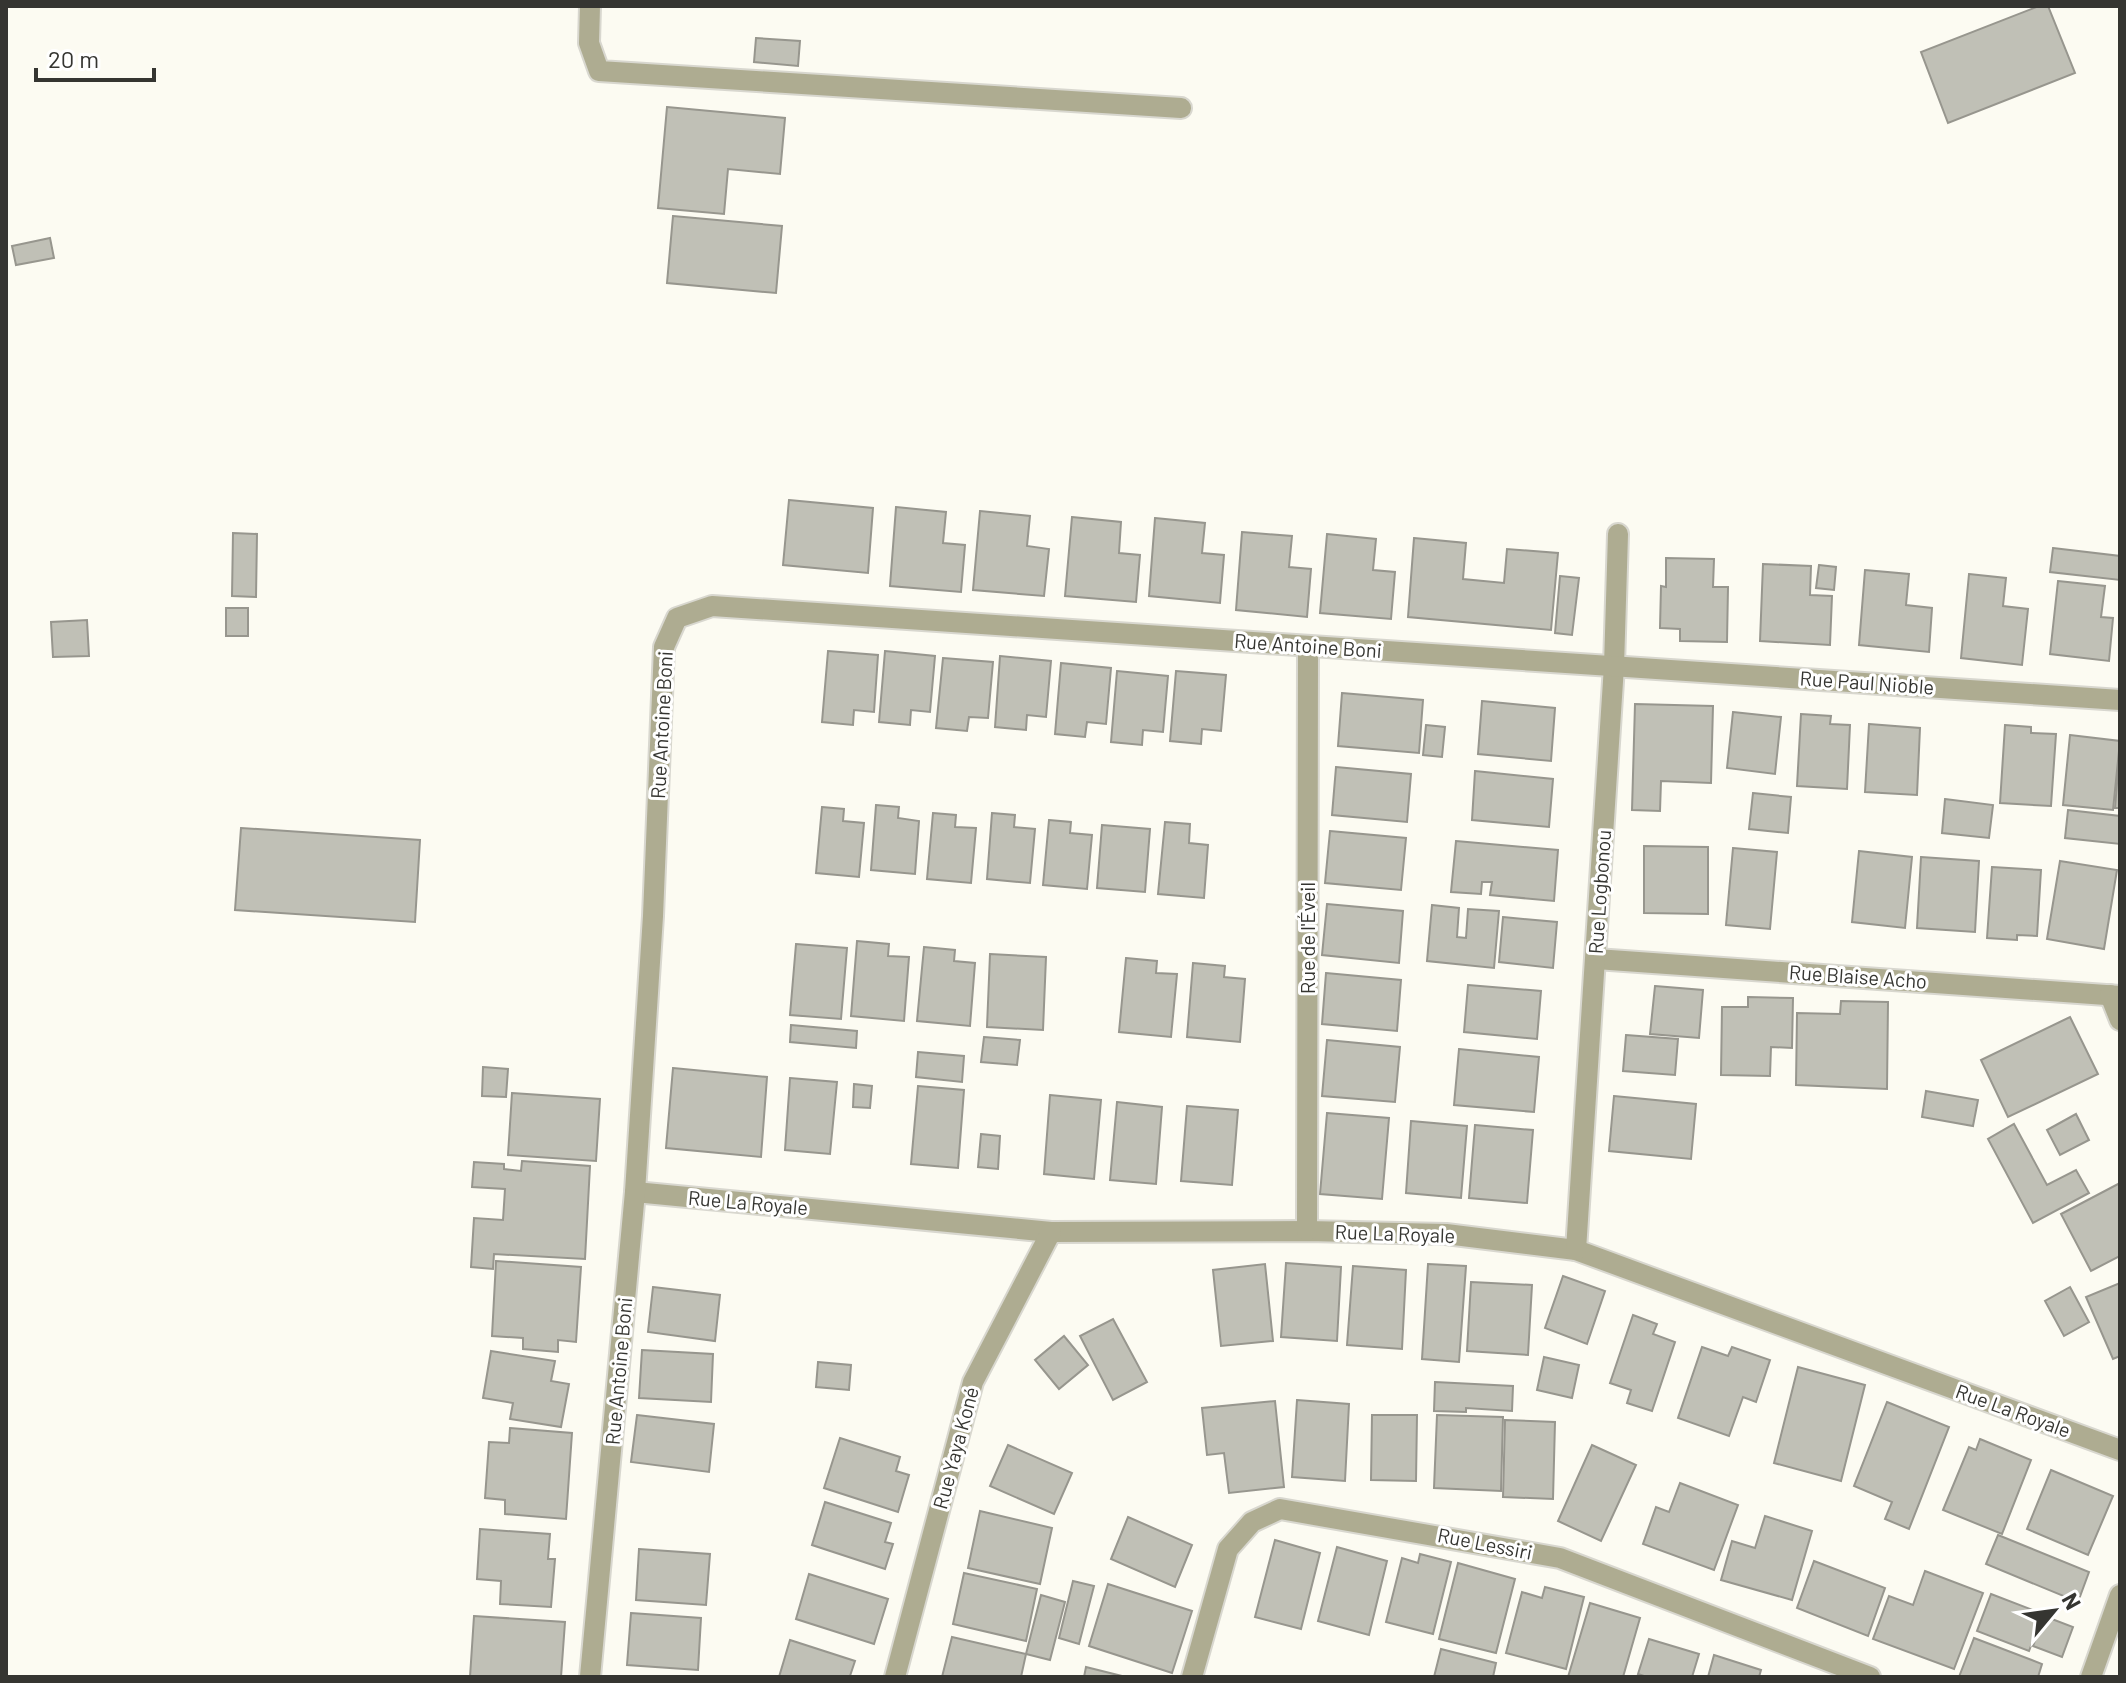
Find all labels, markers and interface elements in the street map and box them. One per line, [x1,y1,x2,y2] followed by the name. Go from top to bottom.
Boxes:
[36,32,154,82] scale bar
[48,44,99,73] text: 20 m
[1233,628,1383,662] street label: Rue Antoine Boni
[645,650,677,800] street label: Rue Antoine Boni
[1799,665,1935,699] street label: Rue Paul Nioble
[1583,829,1615,955] street label: Rue Logbonou
[1295,882,1319,994] street label: Rue de l'Éveil
[1788,959,1928,993] street label: Rue Blaise Acho
[687,1185,809,1219] street label: Rue La Royale
[1334,1219,1456,1247] street label: Rue La Royale
[600,1296,636,1446] street label: Rue Antoine Boni
[1953,1378,2074,1442] street label: Rue La Royale
[927,1384,983,1511] street label: Rue Yaya Koné
[1436,1522,1535,1564] street label: Rue Lessiri
[2014,1571,2094,1651] north arrow
[2057,1588,2087,1614] text: N

